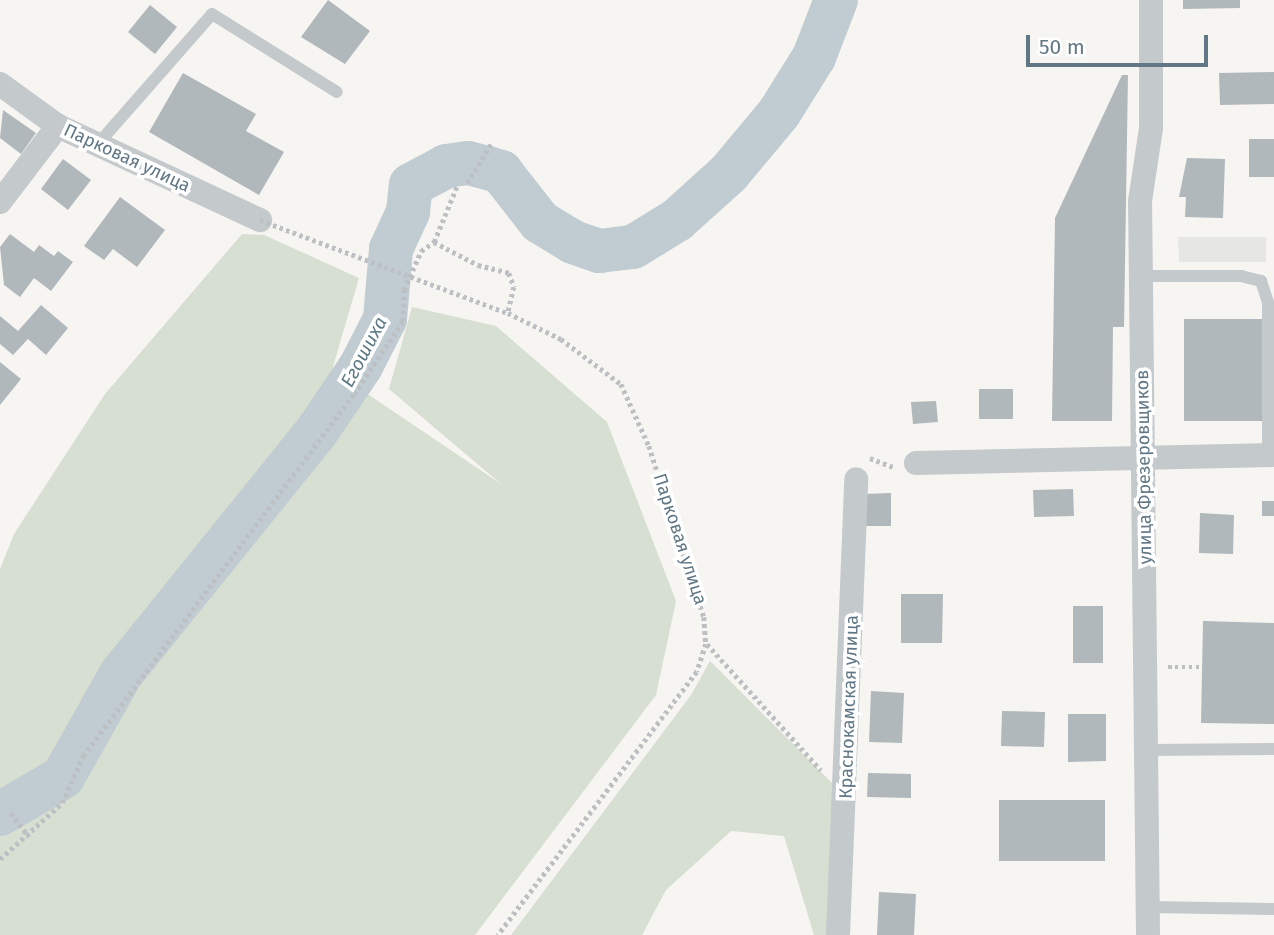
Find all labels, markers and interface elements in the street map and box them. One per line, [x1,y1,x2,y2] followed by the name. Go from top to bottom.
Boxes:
[1029,21,1211,65] scale bar
[1039,34,1085,60] text: 50 m
[60,119,194,197] street label: Парковая улица
[336,313,392,391] water label: Егошиха
[1132,369,1156,565] street label: улица Фрезеровщиков
[649,471,711,607] street label: Парковая улица
[835,615,863,799] street label: Краснокамская улица

